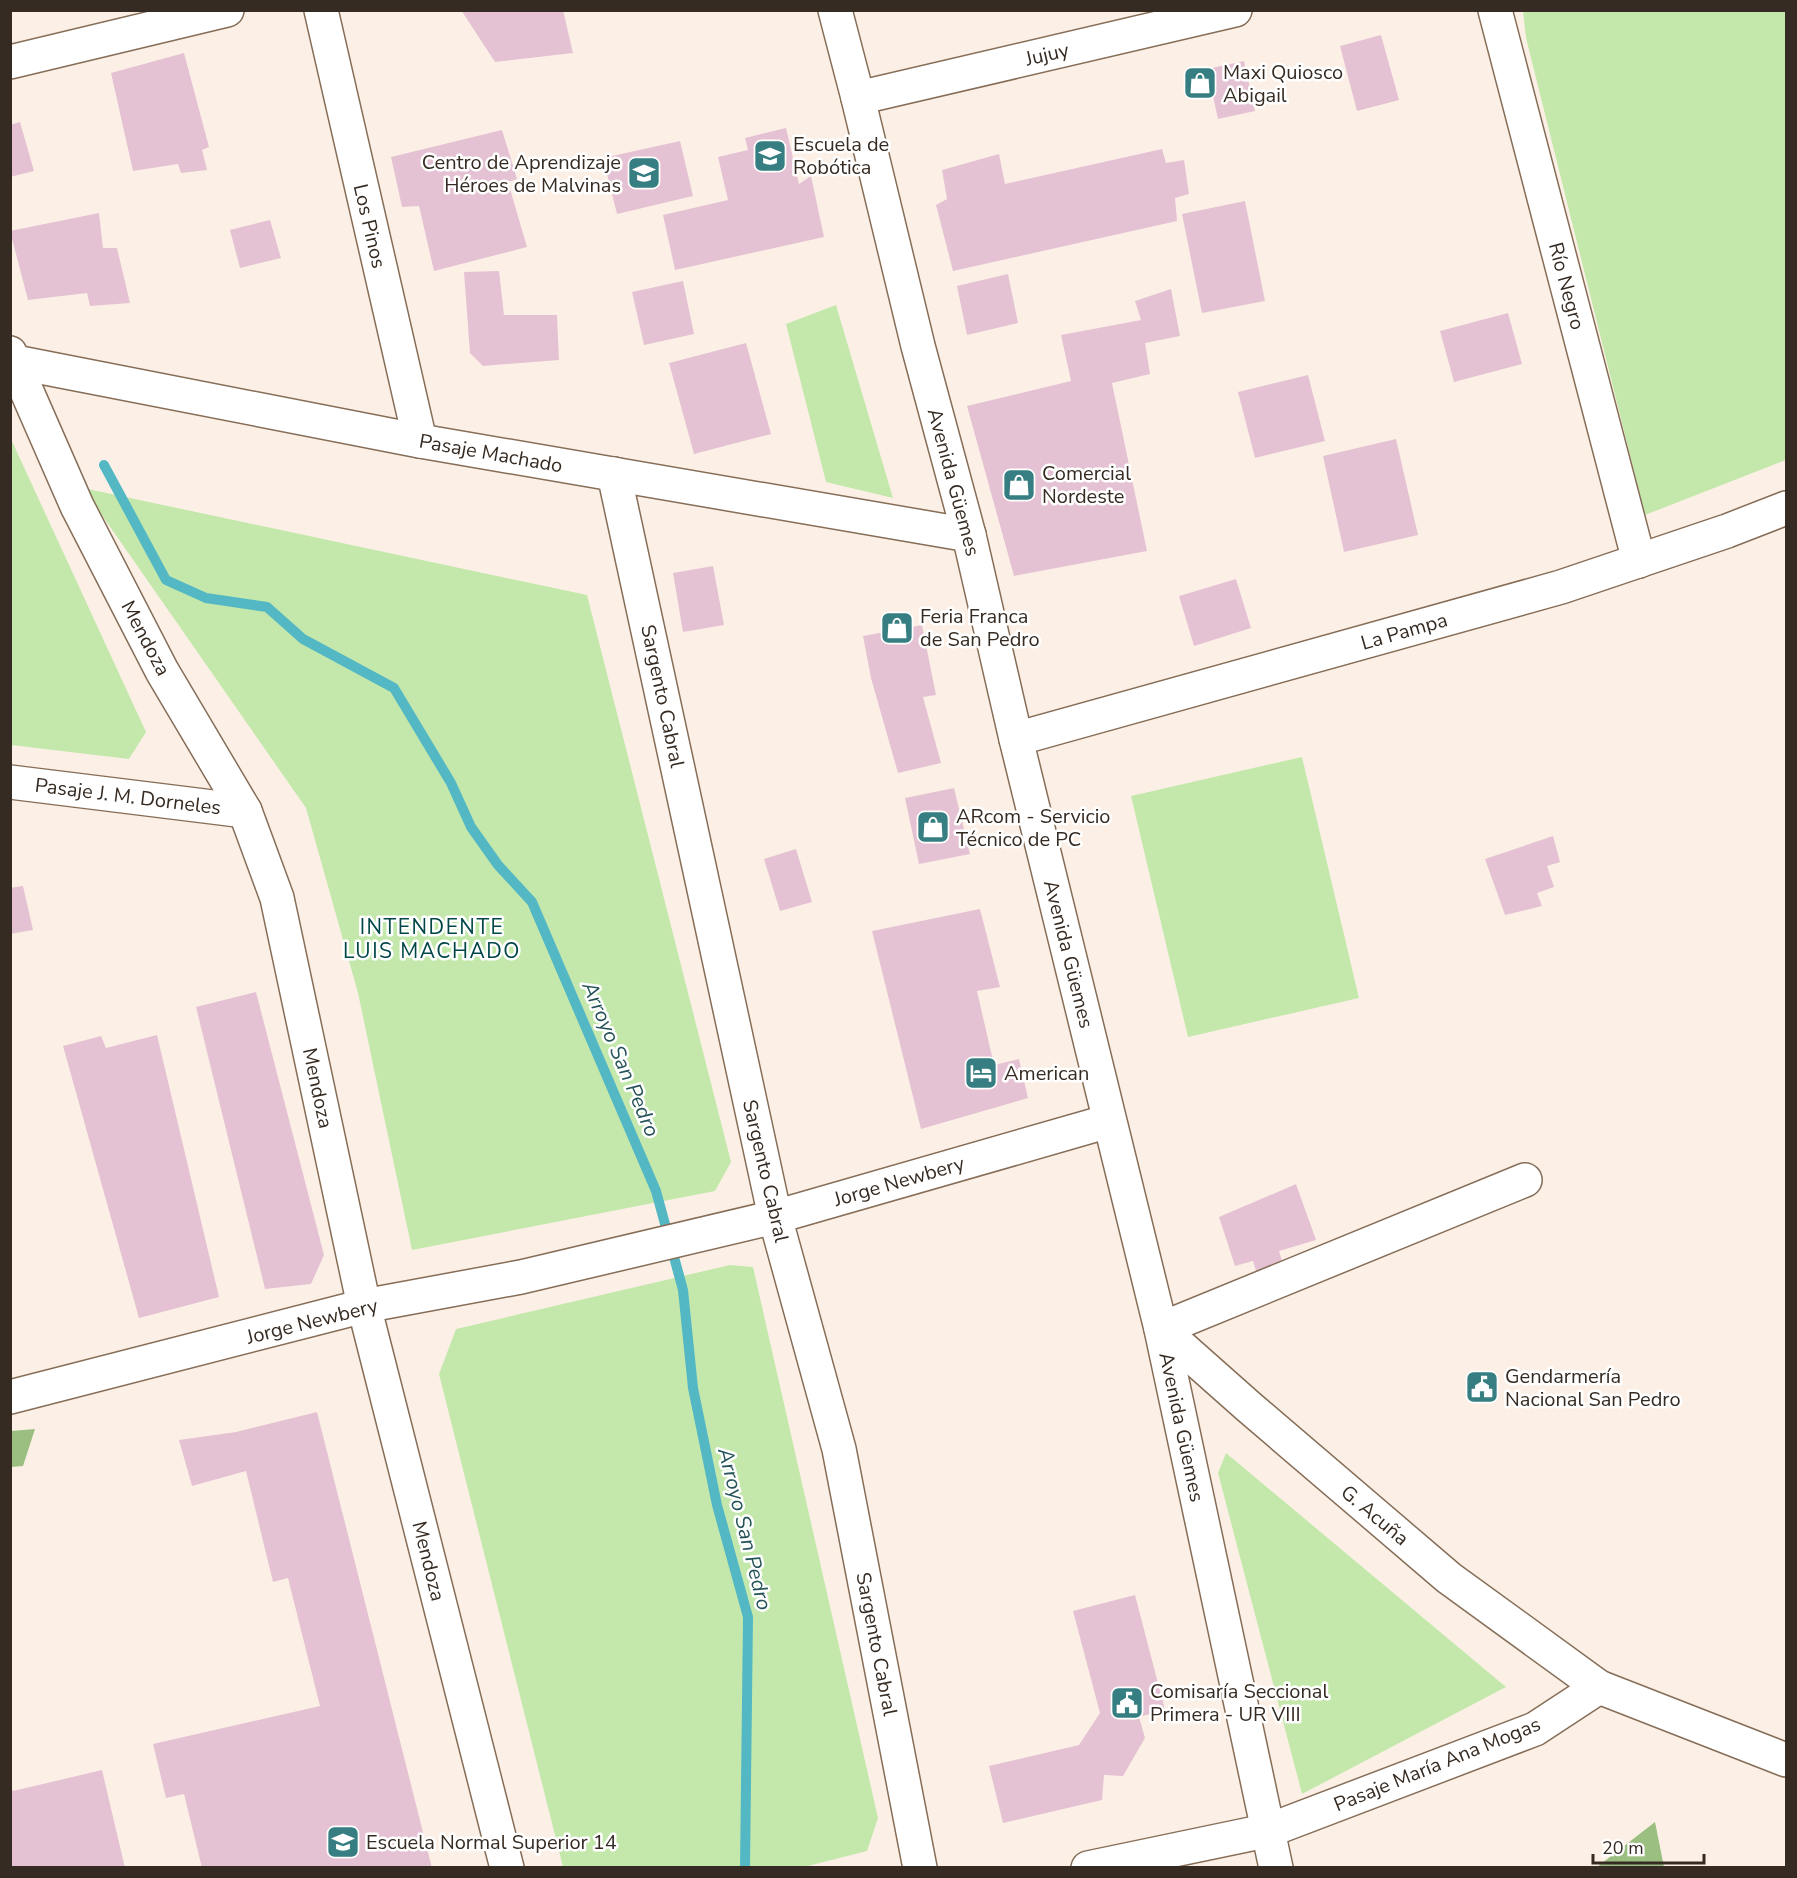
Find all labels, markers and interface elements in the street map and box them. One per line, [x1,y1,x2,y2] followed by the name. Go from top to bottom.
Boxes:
[1022,36,1072,73] street label: Jujuy
[1223,59,1343,109] place label: Maxi Quiosco Abigail
[1182,65,1218,101] shop icon: Maxi Quiosco Abigail
[793,131,889,181] place label: Escuela de Robótica
[752,138,788,174] school or university icon: Escuela de Robótica
[422,149,621,199] place label: Centro de Aprendizaje Héroes de Malvinas
[626,155,662,191] school or university icon: Centro de Aprendizaje Héroes de Malvinas
[347,181,392,271] street label: Los Pinos
[1542,239,1591,333] street label: Río Negro
[921,405,986,559] street label: Avenida Güemes
[417,428,565,479] street label: Pasaje Machado
[1042,460,1131,510] place label: Comercial Nordeste
[1001,467,1037,503] shop icon: Comercial Nordeste
[115,596,177,681] street label: Mendoza
[920,603,1040,653] place label: Feria Franca de San Pedro
[1358,606,1451,657] street label: La Pampa
[879,610,915,646] shop icon: Feria Franca de San Pedro
[634,622,691,770] street label: Sargento Cabral
[33,772,223,821] street label: Pasaje J. M. Dorneles
[956,803,1110,853] place label: ARcom - Servicio Técnico de PC
[915,809,951,845] shop icon: ARcom - Servicio Técnico de PC
[1037,877,1100,1031] street label: Avenida Güemes
[343,913,521,965] district label: INTENDENTE LUIS MACHADO
[575,976,666,1141] water label: Arroyo San Pedro
[296,1045,339,1131] street label: Mendoza
[963,1055,999,1091] hotel icon: American
[1004,1060,1089,1087] place label: American
[736,1097,795,1245] street label: Sargento Cabral
[830,1150,968,1213] street label: Jorge Newbery
[243,1292,381,1351] street label: Jorge Newbery
[1153,1350,1211,1504] street label: Avenida Güemes
[1505,1363,1681,1413] place label: Gendarmería Nacional San Pedro
[1464,1369,1500,1405] public building icon: Gendarmería Nacional San Pedro
[711,1444,779,1613] water label: Arroyo San Pedro
[1335,1479,1414,1552] street label: G. Acuña
[406,1518,451,1604] street label: Mendoza
[849,1570,904,1718] street label: Sargento Cabral
[1150,1678,1328,1728] place label: Comisaría Seccional Primera - UR VIII
[1109,1685,1145,1721] public building icon: Comisaría Seccional Primera - UR VIII
[1330,1711,1545,1818] street label: Pasaje María Ana Mogas
[325,1824,361,1860] school or university icon: Escuela Normal Superior 14
[1593,1827,1704,1865] scale bar
[366,1829,617,1856] place label: Escuela Normal Superior 14
[1602,1836,1644,1860] text: 20 m

